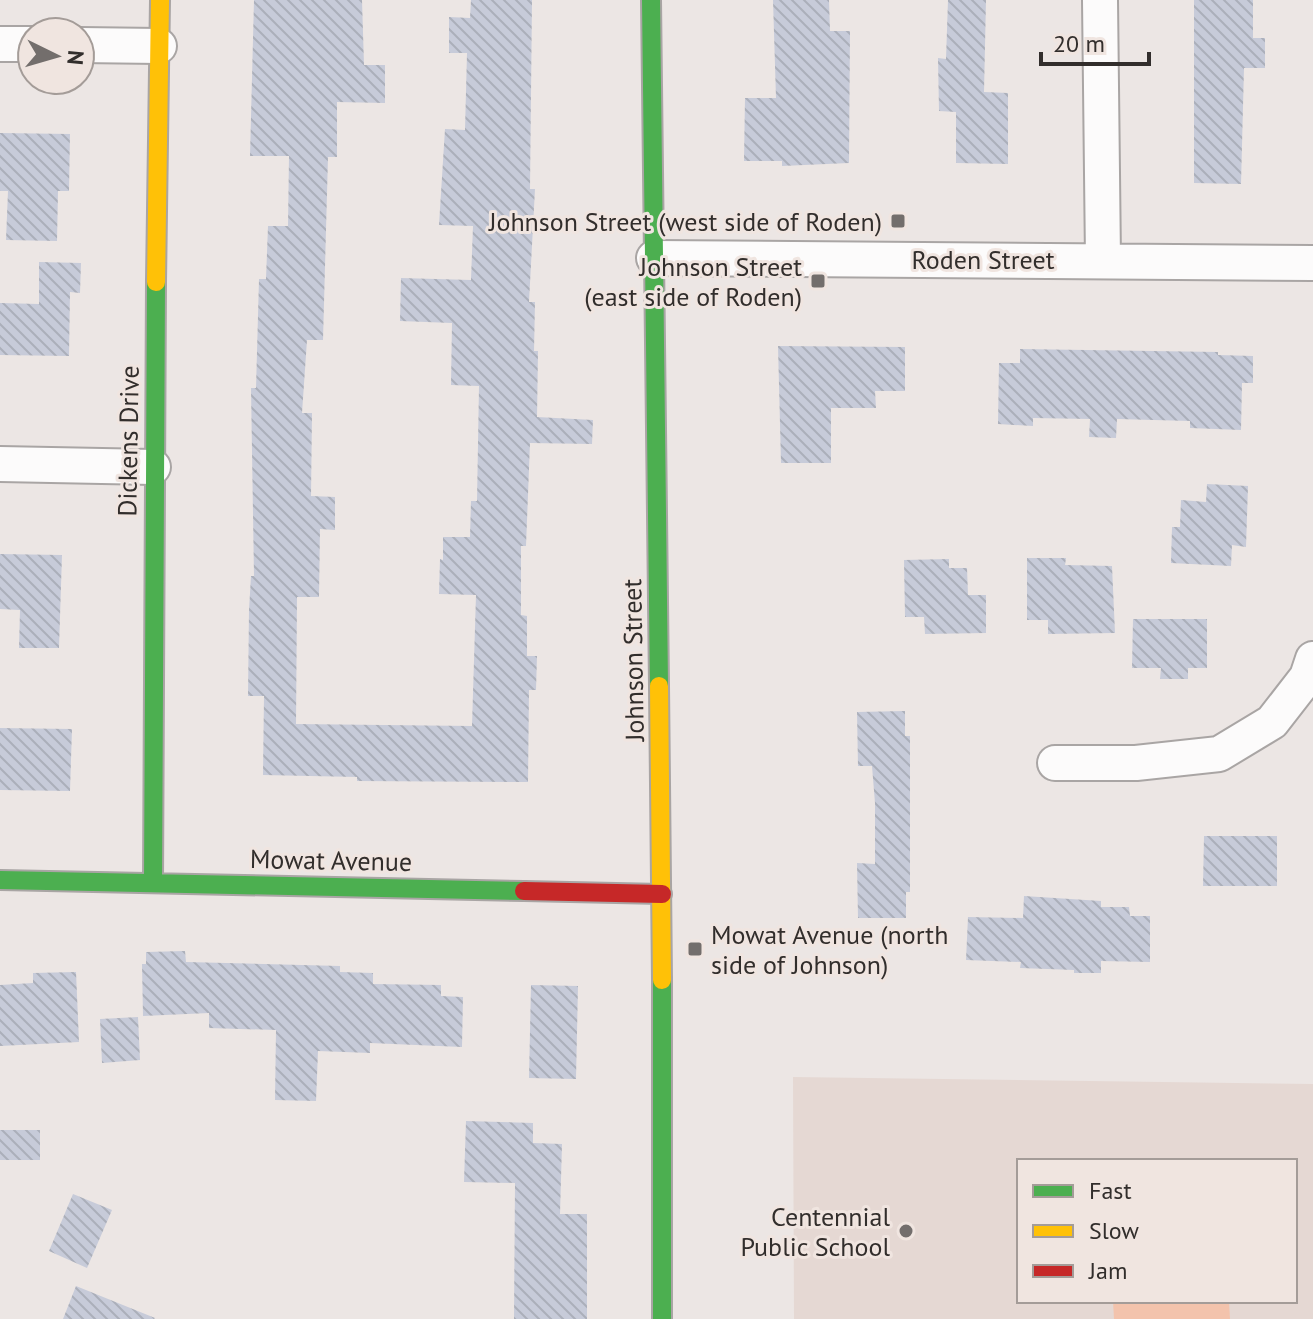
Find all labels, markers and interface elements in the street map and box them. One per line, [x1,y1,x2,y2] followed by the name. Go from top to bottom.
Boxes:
[16,16,96,96] north arrow
[1041,16,1149,66] scale bar
[1053,28,1105,59] text: 20 m
[61,49,91,66] text: N
[488,205,882,238] place label: Johnson Street (west side of Roden)
[889,212,907,230] marker: Johnson Street (west side of Roden)
[912,243,1055,276] street label: Roden Street
[584,250,802,313] place label: Johnson Street (east side of Roden)
[809,272,827,290] marker: Johnson Street (east side of Roden)
[110,365,146,517] street label: Dickens Drive
[615,578,651,742] street label: Johnson Street
[250,842,412,878] street label: Mowat Avenue
[711,918,948,981] place label: Mowat Avenue (north side of Johnson)
[686,940,704,958] marker: Mowat Avenue (north side of Johnson)
[1017,1159,1297,1303] legend
[1089,1175,1132,1206] text: Fast
[740,1200,890,1263] place label: Centennial Public School
[1089,1215,1139,1246] text: Slow
[897,1222,915,1240] marker: Centennial Public School
[1088,1255,1127,1286] text: Jam

